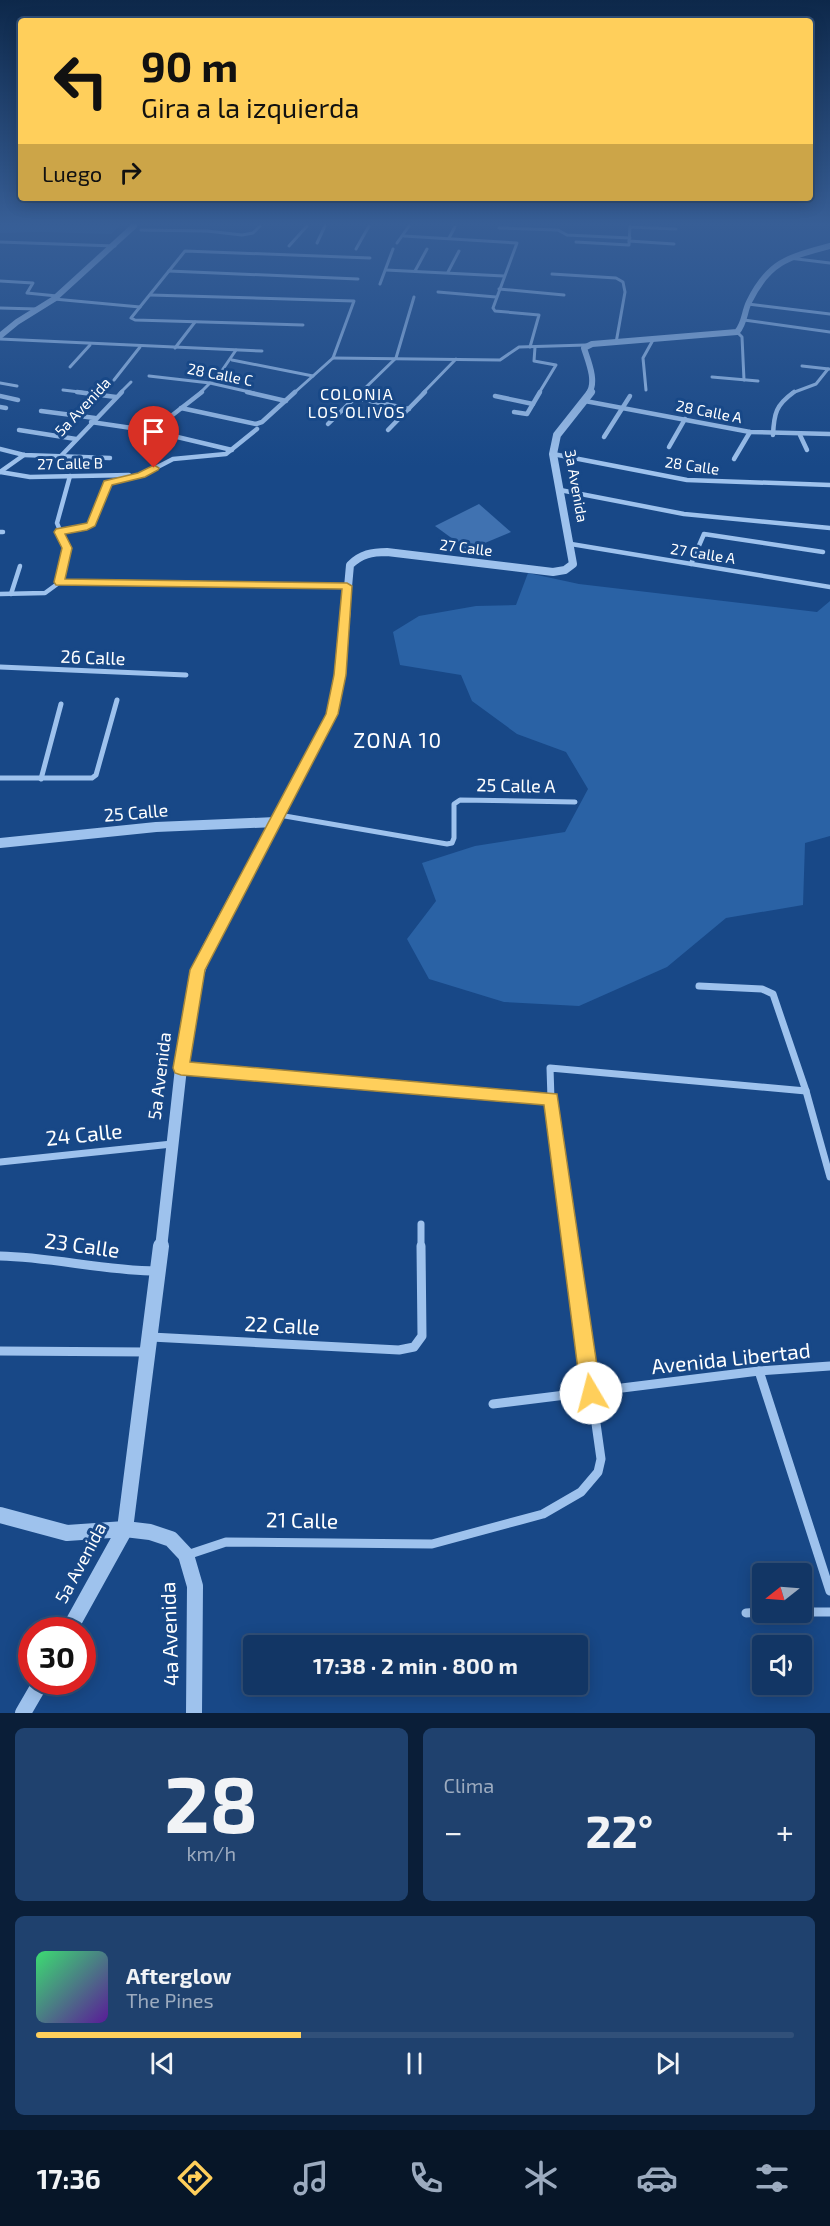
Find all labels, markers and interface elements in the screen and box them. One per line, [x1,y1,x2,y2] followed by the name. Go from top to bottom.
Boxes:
[141,40,238,90] text: 90 m
[42,42,120,120] icon: left
[141,91,359,123] text: Gira a la izquierda
[114,156,147,189] icon: right
[42,160,102,186] text: Luego
[186,359,255,389] street label: 28 Calle C
[51,373,114,439] street label: 5a Avenida
[308,384,406,421] district label: COLONIA LOS OLIVOS
[675,396,744,426] street label: 28 Calle A
[128,406,179,468] pin
[137,415,170,448] icon: arrive
[562,448,592,524] street label: 3a Avenida
[664,452,720,478] street label: 28 Calle
[37,453,103,473] street label: 27 Calle B
[439,535,494,559] street label: 27 Calle
[669,539,738,567] street label: 27 Calle A
[60,645,126,669] street label: 26 Calle
[353,727,443,752] district label: ZONA 10
[476,773,557,797] street label: 25 Calle A
[103,798,169,826] street label: 25 Calle
[143,1031,175,1121] street label: 5a Avenida
[44,1117,123,1150] street label: 24 Calle
[43,1227,121,1262] street label: 23 Calle
[244,1310,320,1339] street label: 22 Calle
[650,1337,812,1378] street label: Avenida Libertad
[559,1361,623,1425] position arrow
[266,1506,338,1533] street label: 21 Calle
[50,1518,111,1607] street label: 5a Avenida
[752,1563,812,1623] north arrow
[752,1563,812,1695] map controls
[154,1581,183,1687] street label: 4a Avenida
[18,1617,96,1695] speed limit sign: 30
[752,1635,812,1695] button: sound
[313,1652,518,1678] text: 17:38 · 2 min · 800 m
[164,1755,258,1849] text: 28
[444,1773,494,1797] text: Clima
[585,1803,653,1857] text: 22°
[444,1811,463,1851] text: −
[776,1811,794,1851] text: +
[186,1841,236,1865] text: km/h
[126,1962,231,1988] text: Afterglow
[126,1988,214,2012] text: The Pines
[146,2047,179,2080] icon: previous
[398,2047,431,2080] icon: pause
[651,2047,684,2080] icon: next
[174,2157,216,2199] icon: directions
[290,2157,332,2199] icon: music
[405,2157,447,2199] icon: phone
[520,2157,562,2199] icon: climate
[636,2157,678,2199] icon: car
[751,2157,793,2199] icon: filters
[37,2162,101,2194] text: 17:36

